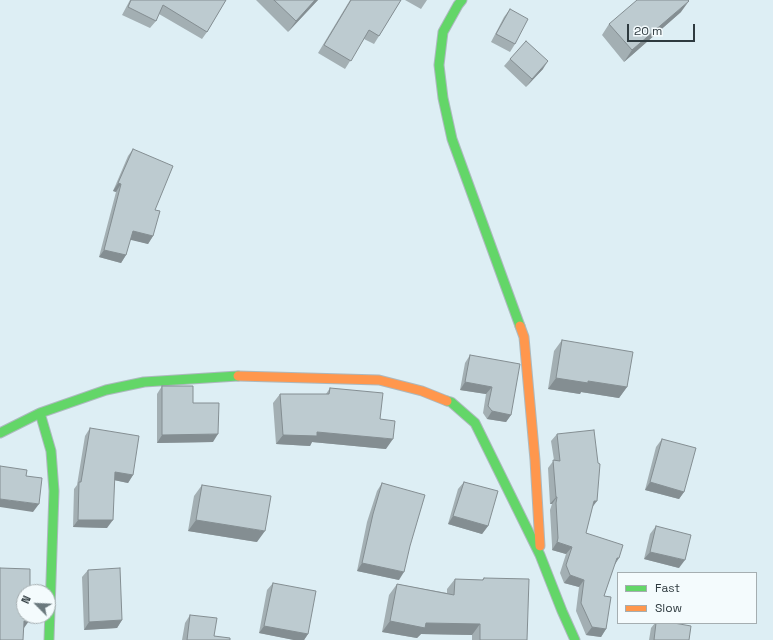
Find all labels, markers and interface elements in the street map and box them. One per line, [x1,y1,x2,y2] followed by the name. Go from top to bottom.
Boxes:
[629,16,697,42] scale bar
[634,23,662,39] text: 20 m
[617,572,757,624] legend
[655,580,680,596] text: Fast
[16,584,56,624] north arrow
[18,593,34,606] text: N
[655,600,682,616] text: Slow

